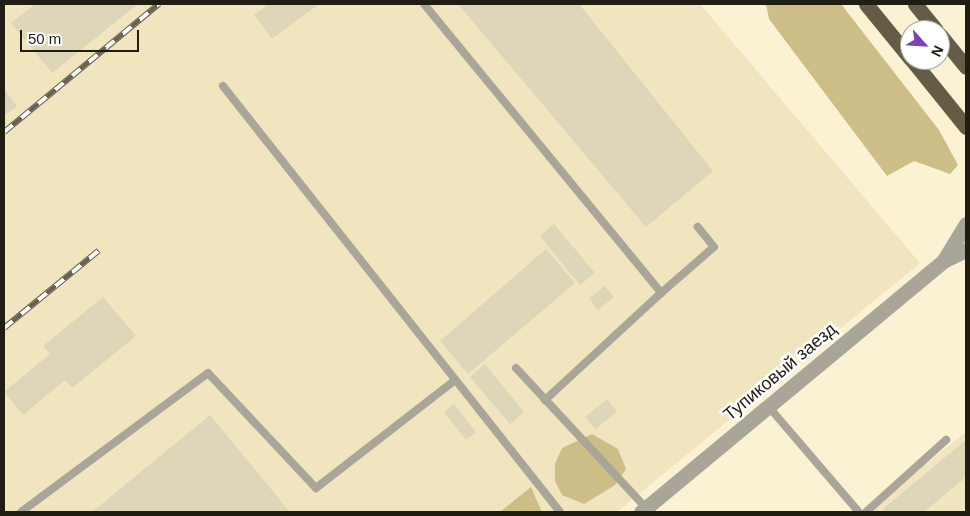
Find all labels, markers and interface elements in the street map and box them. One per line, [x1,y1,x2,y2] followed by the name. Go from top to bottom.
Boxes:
[22,20,141,52] scale bar
[900,20,950,70] north arrow
[28,30,61,47] text: 50 m
[928,43,947,59] text: N
[719,319,841,425] street label: Тупиковый заезд

